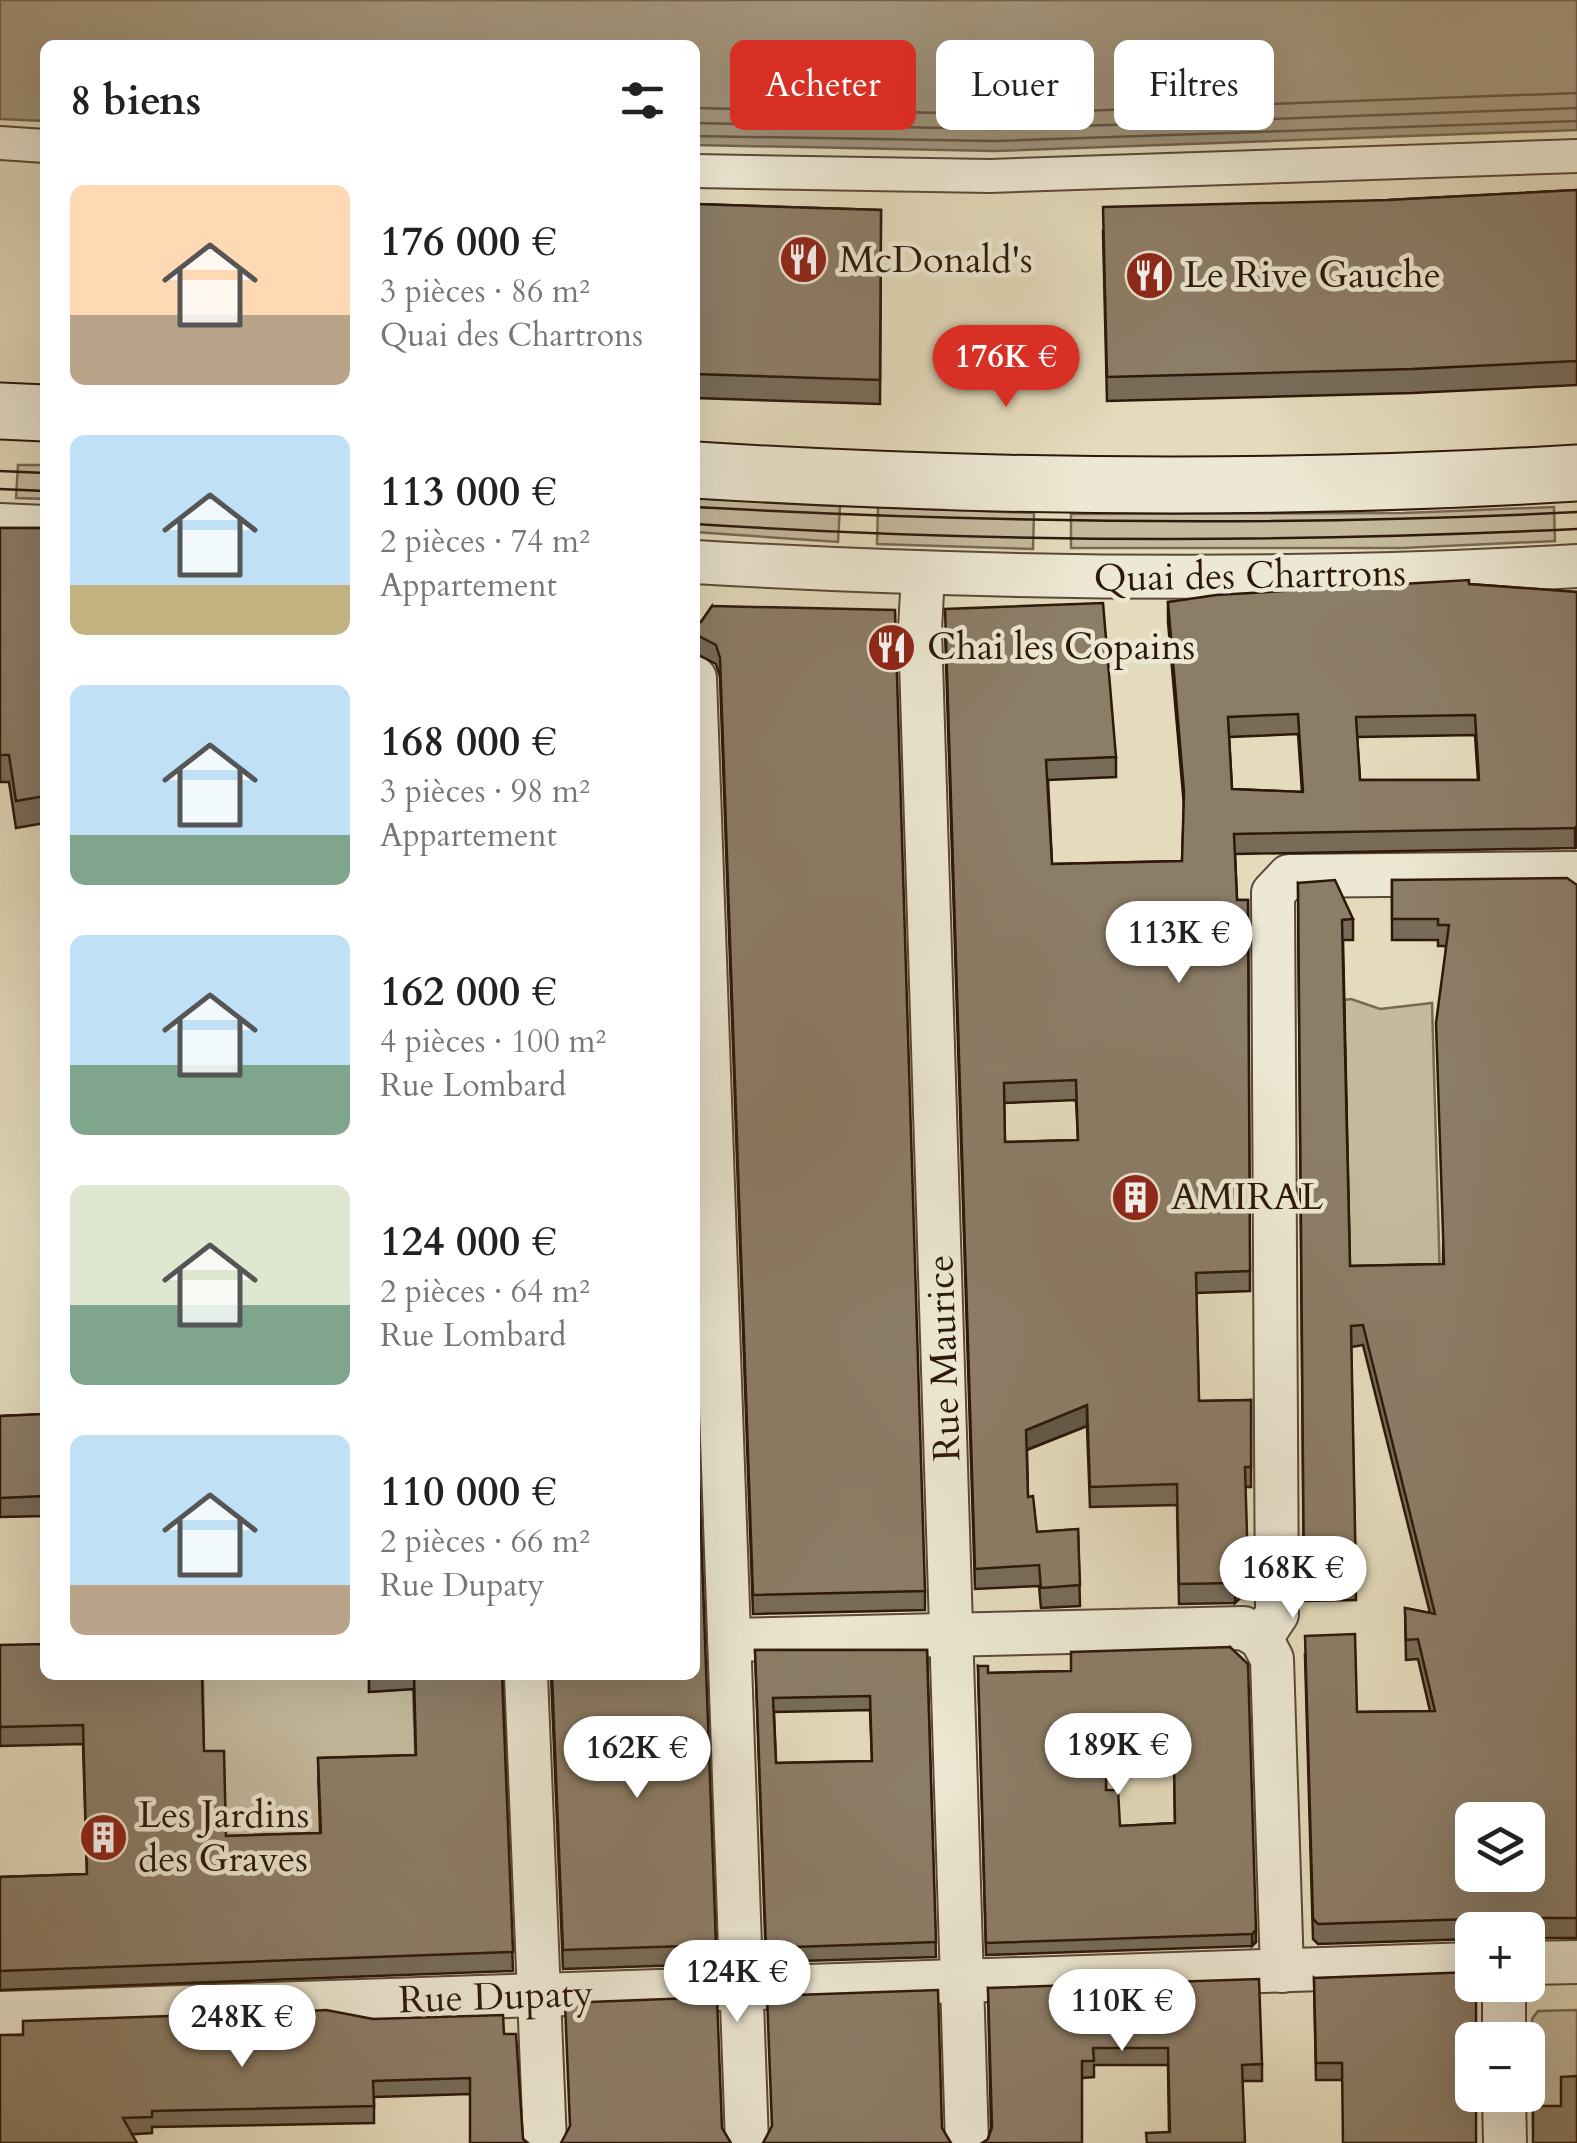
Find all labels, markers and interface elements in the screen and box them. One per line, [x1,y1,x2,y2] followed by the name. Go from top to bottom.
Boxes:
[730,40,916,130] chip: Acheter
[936,40,1094,130] chip: Louer
[1114,40,1274,130] chip: Filtres
[70,72,201,129] text: 8 biens
[615,73,670,128] icon: filters
[380,213,557,270] text: 176 000 €
[150,225,270,345] icon: home
[778,234,830,286] restaurant icon: McDonald's
[839,234,1033,286] place label: McDonald's
[1123,249,1175,301] restaurant icon: Le Rive Gauche
[1184,249,1441,301] place label: Le Rive Gauche
[380,270,590,314] text: 3 pièces · 86 m²
[380,314,643,358] text: Quai des Chartrons
[925,325,1087,410] pin: 176K €
[955,335,1057,379] text: 176K €
[380,463,557,520] text: 113 000 €
[150,475,270,595] icon: home
[380,520,590,564] text: 2 pièces · 74 m²
[1093,547,1407,605] street label: Quai des Chartrons
[380,564,557,608] text: Appartement
[866,621,918,673] restaurant icon: Chai les Copains
[927,621,1195,673] place label: Chai les Copains
[380,713,557,770] text: 168 000 €
[150,725,270,845] icon: home
[380,770,590,814] text: 3 pièces · 98 m²
[380,814,557,858] text: Appartement
[1098,901,1260,986] pin: 113K €
[1128,911,1230,955] text: 113K €
[380,963,557,1020] text: 162 000 €
[150,975,270,1095] icon: home
[380,1020,606,1064] text: 4 pièces · 100 m²
[380,1064,566,1108] text: Rue Lombard
[1110,1171,1162,1223] building icon: AMIRAL
[1171,1171,1323,1223] place label: AMIRAL
[380,1213,557,1270] text: 124 000 €
[150,1225,270,1345] icon: home
[914,1254,974,1462] street label: Rue Maurice
[380,1270,590,1314] text: 2 pièces · 64 m²
[380,1314,566,1358] text: Rue Lombard
[380,1463,557,1520] text: 110 000 €
[150,1475,270,1595] icon: home
[380,1520,590,1564] text: 2 pièces · 66 m²
[1212,1536,1374,1621] pin: 168K €
[1242,1546,1344,1590] text: 168K €
[380,1564,544,1608] text: Rue Dupaty
[1037,1713,1199,1798] pin: 189K €
[556,1716,718,1801] pin: 162K €
[1067,1723,1169,1767] text: 189K €
[586,1726,688,1770] text: 162K €
[138,1789,310,1885] place label: Les Jardins des Graves
[1455,1802,1545,2112] map controls
[1455,1802,1545,1892] button: layers
[77,1811,129,1863] building icon: Les Jardins des Graves
[1455,1912,1545,2002] button: +
[656,1940,818,2025] pin: 124K €
[686,1950,788,1994] text: 124K €
[398,1968,594,2026] street label: Rue Dupaty
[1041,1969,1203,2054] pin: 110K €
[1071,1979,1173,2023] text: 110K €
[161,1985,323,2070] pin: 248K €
[191,1995,293,2039] text: 248K €
[1455,2022,1545,2112] button: −

